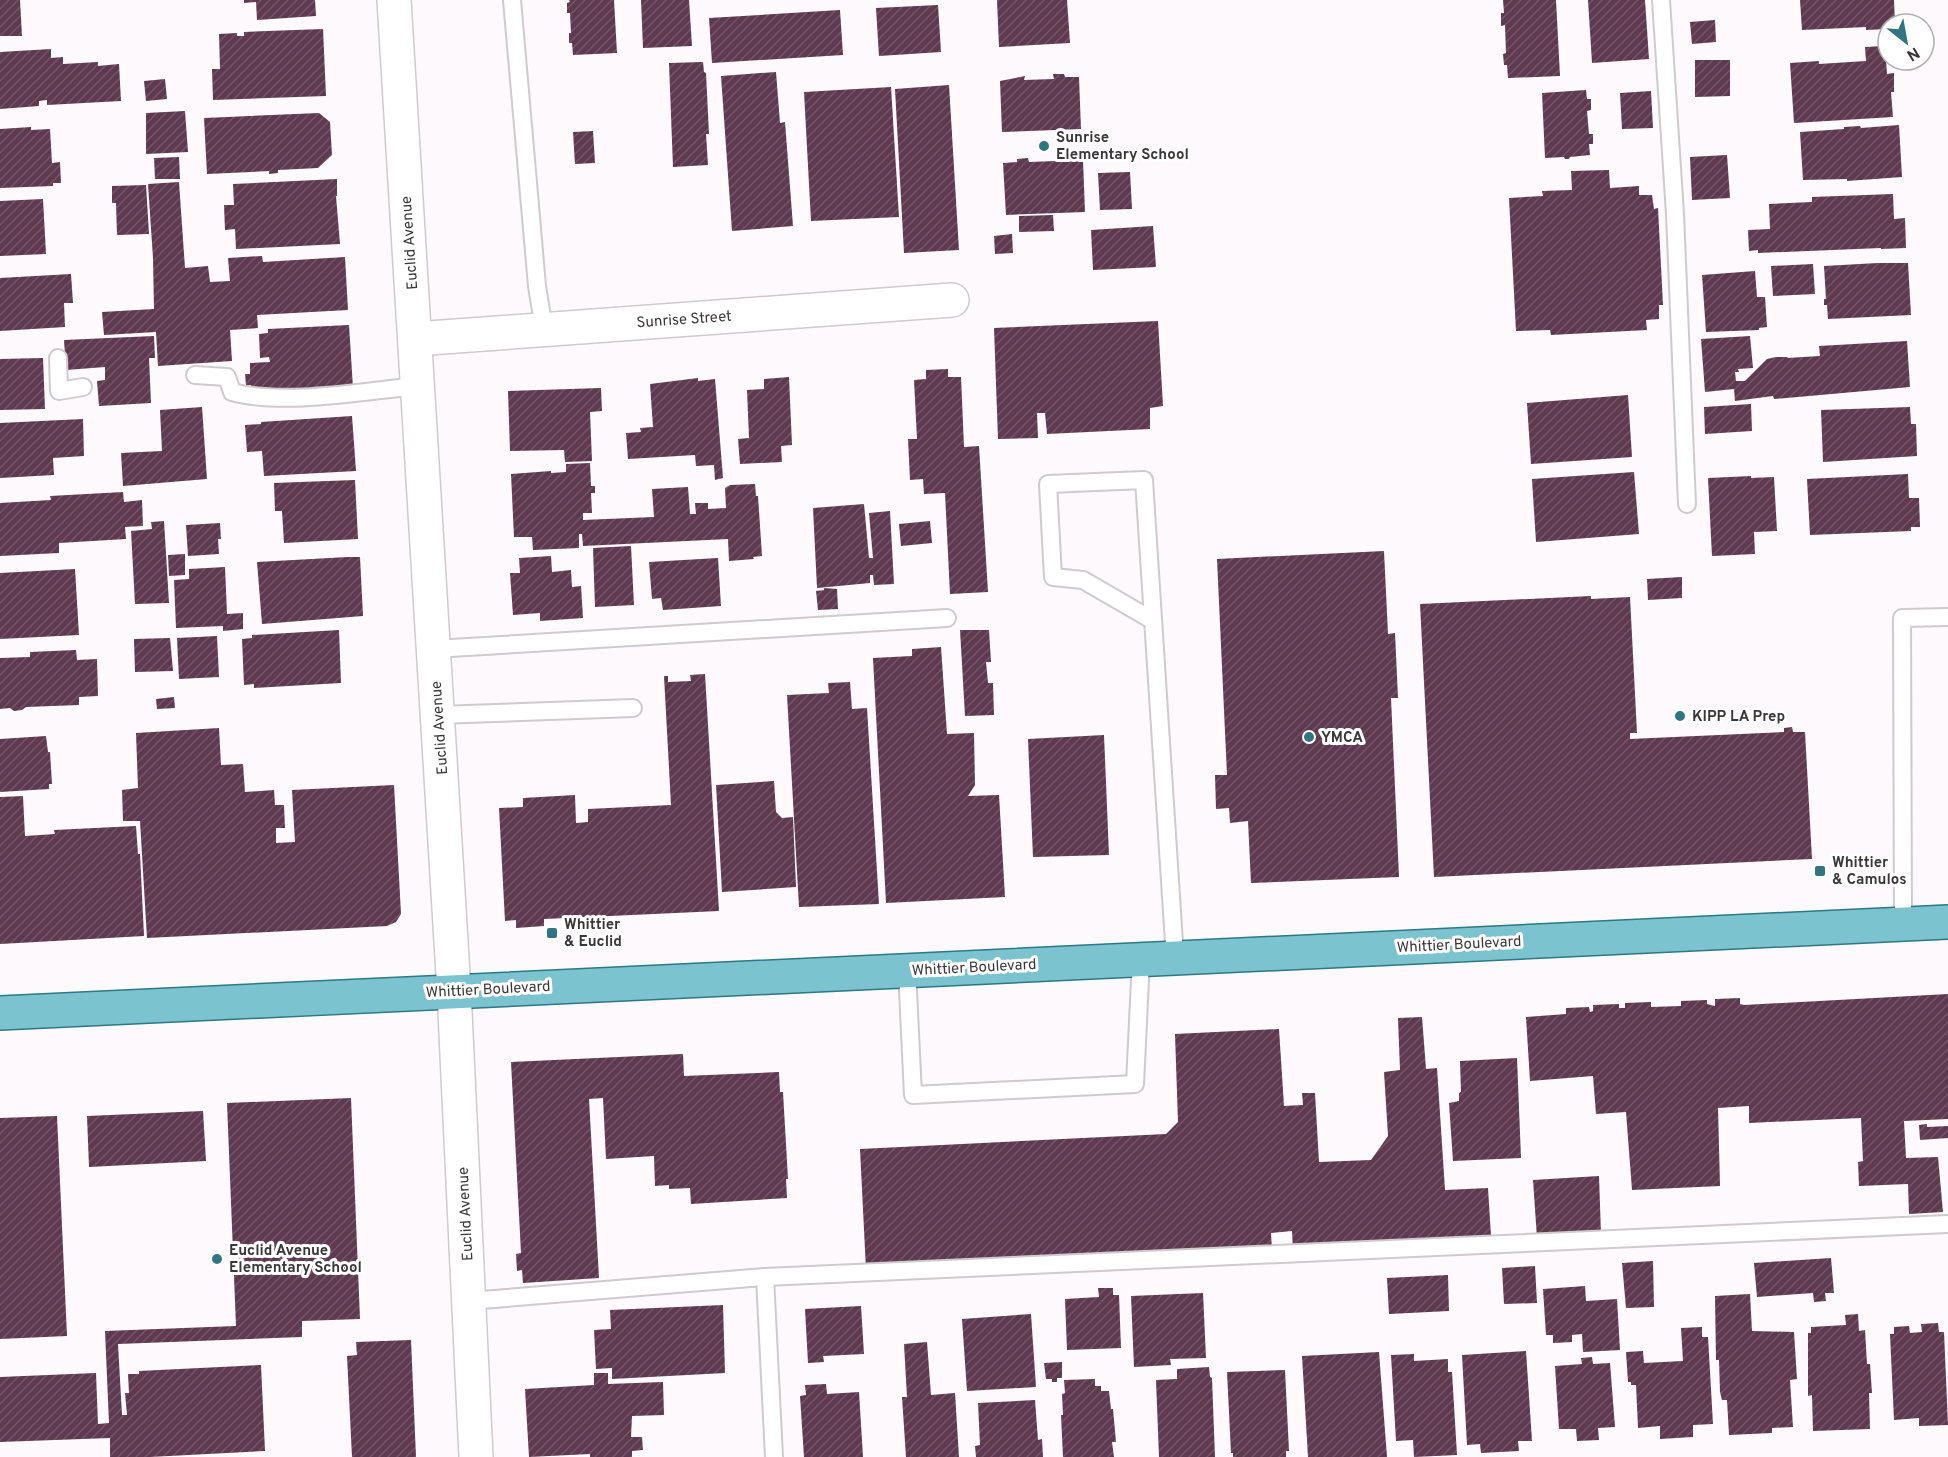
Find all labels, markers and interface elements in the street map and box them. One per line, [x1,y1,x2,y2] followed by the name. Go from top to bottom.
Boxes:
[1876,12,1936,72] north arrow
[1903,42,1923,65] text: N
[1056,129,1189,165] place label: Sunrise Elementary School
[1037,139,1051,153] marker: Sunrise Elementary School
[398,195,423,290] street label: Euclid Avenue
[636,308,732,333] street label: Sunrise Street
[428,680,453,775] street label: Euclid Avenue
[1692,708,1785,727] place label: KIPP LA Prep
[1673,709,1687,723] marker: KIPP LA Prep
[1321,729,1363,748] place label: YMCA
[1302,730,1316,744] marker: YMCA
[1832,854,1907,890] place label: Whittier & Camulos
[1813,864,1827,878] marker: Whittier & Camulos
[564,916,622,952] place label: Whittier & Euclid
[545,926,559,940] marker: Whittier & Euclid
[1396,933,1522,958] street label: Whittier Boulevard
[911,956,1037,981] street label: Whittier Boulevard
[425,978,551,1003] street label: Whittier Boulevard
[455,1166,478,1261] street label: Euclid Avenue
[229,1242,362,1278] place label: Euclid Avenue Elementary School
[210,1252,224,1266] marker: Euclid Avenue Elementary School

